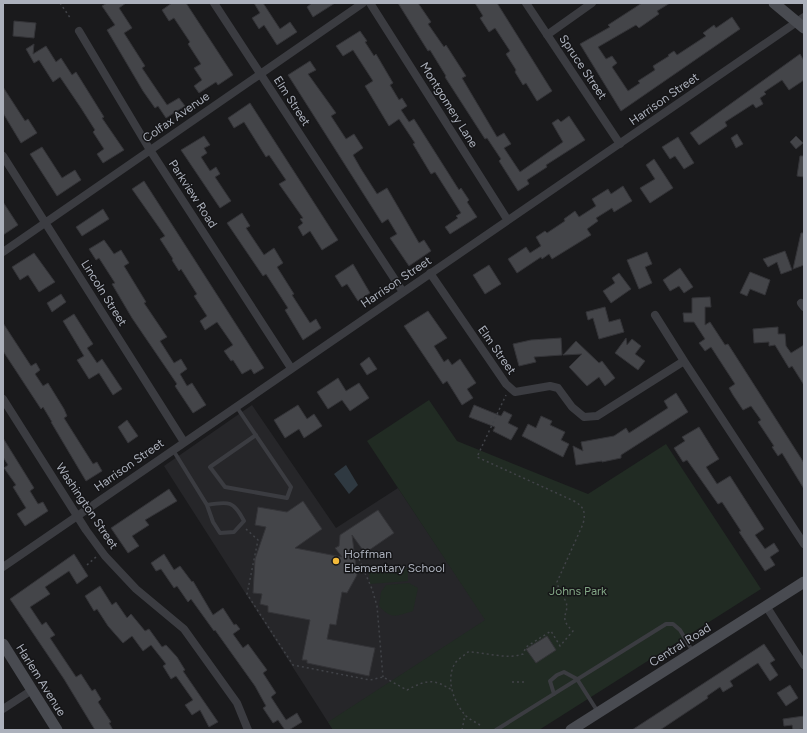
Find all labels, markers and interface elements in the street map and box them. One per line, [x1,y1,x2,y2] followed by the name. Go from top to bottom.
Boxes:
[556,32,610,102] street label: Spruce Street
[417,60,481,151] street label: Montgomery Lane
[626,70,702,128] street label: Harrison Street
[271,73,314,129] street label: Elm Street
[140,89,212,145] street label: Colfax Avenue
[166,157,220,231] street label: Parkview Road
[358,253,434,311] street label: Harrison Street
[78,257,130,329] street label: Lincoln Street
[475,323,519,378] street label: Elm Street
[91,436,167,494] street label: Harrison Street
[53,460,121,552] street label: Washington Street
[344,547,445,575] place label: Hoffman Elementary School
[331,556,341,566] marker: Hoffman Elementary School
[549,584,607,598] park label: Johns Park
[647,621,713,669] street label: Central Road
[13,641,69,719] street label: Harlem Avenue

